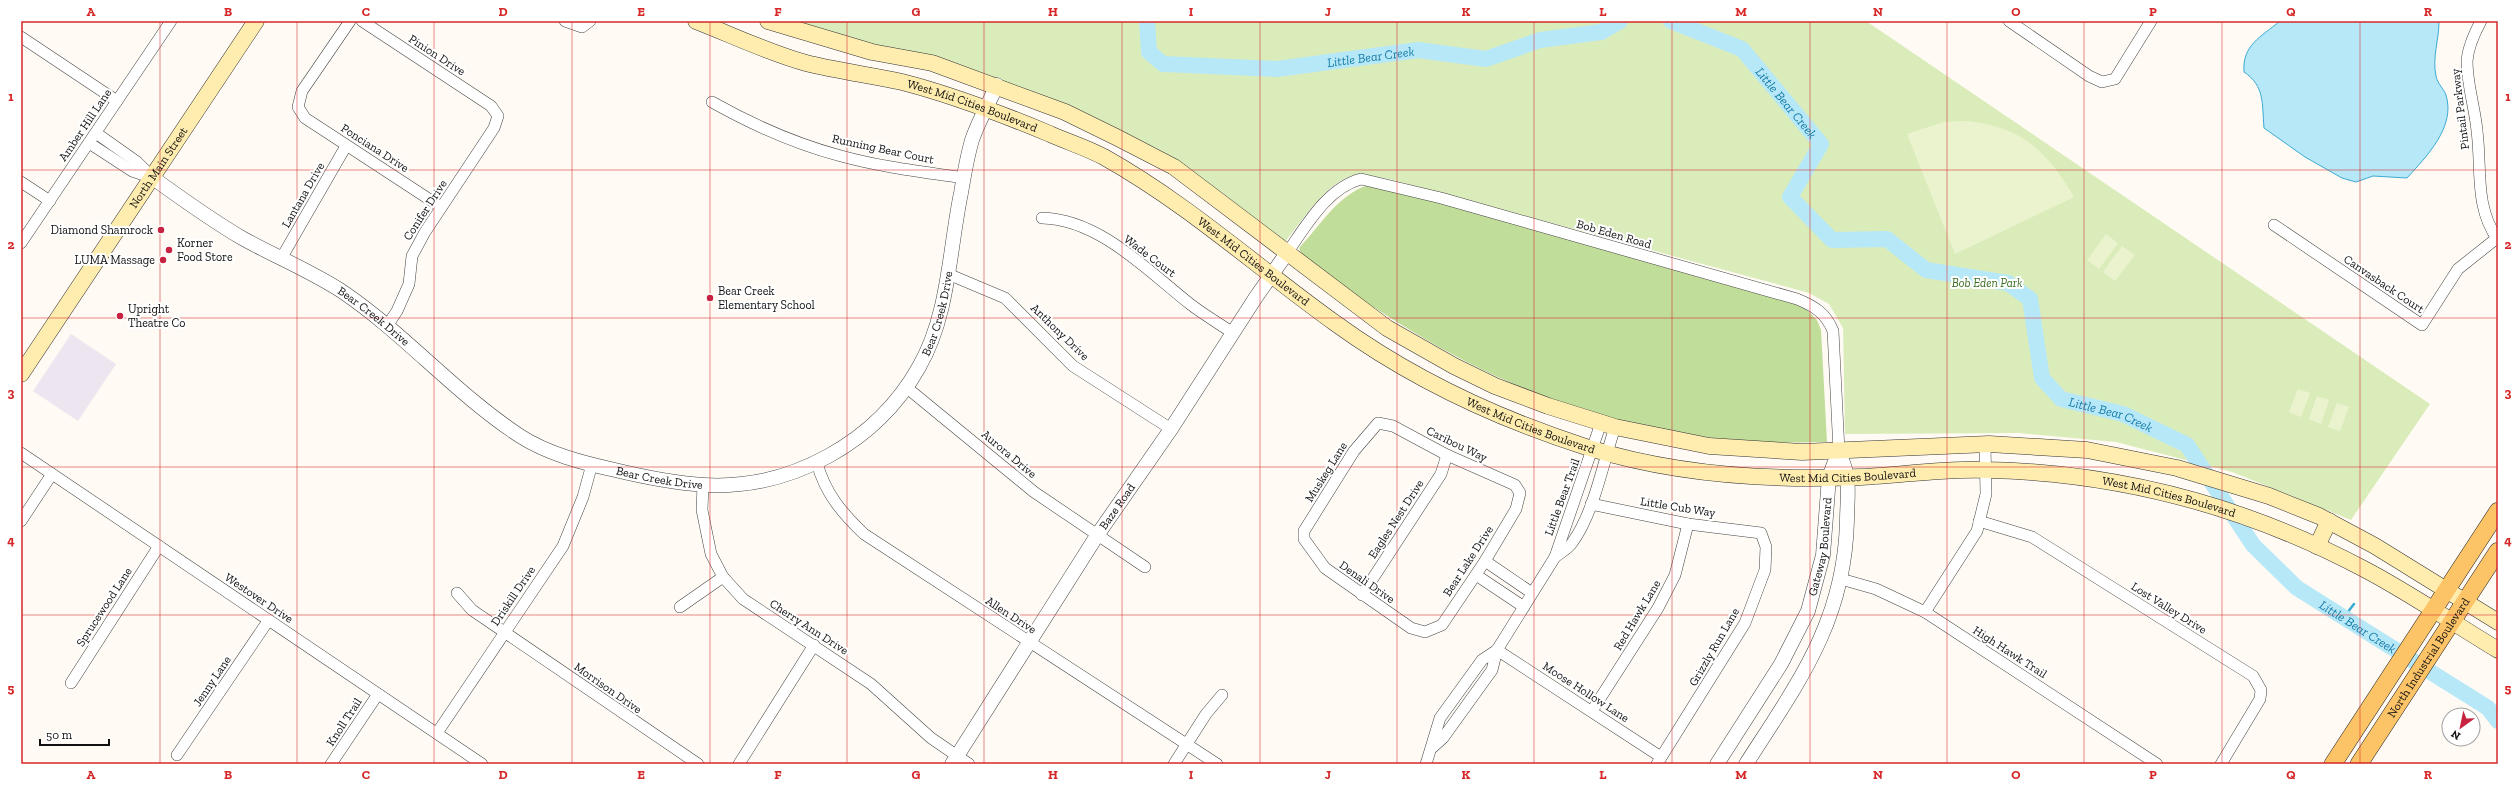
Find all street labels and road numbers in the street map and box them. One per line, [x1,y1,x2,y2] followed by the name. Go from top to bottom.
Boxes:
[406,32,468,79] street label: Pinion Drive
[2448,67,2472,150] street label: Pintail Parkway
[906,77,1040,135] street label: West Mid Cities Boulevard
[56,86,115,164] street label: Amber Hill Lane
[338,121,412,175] street label: Ponciana Drive
[126,124,191,211] street label: North Main Street
[831,131,936,167] street label: Running Bear Court
[279,160,328,230] street label: Lantana Drive
[400,177,450,243] street label: Conifer Drive
[1195,214,1312,309] street label: West Mid Cities Boulevard
[1575,217,1653,251] street label: Bob Eden Road
[1121,232,1179,280] street label: Wade Court
[2341,252,2427,316] street label: Canvasback Court
[919,270,956,358] street label: Bear Creek Drive
[335,284,413,349] street label: Bear Creek Drive
[1028,301,1092,363] street label: Anthony Drive
[1464,394,1597,457] street label: West Mid Cities Boulevard
[1424,423,1490,465] street label: Caribou Way
[979,427,1040,481] street label: Aurora Drive
[1302,439,1350,505] street label: Muskeg Lane
[1542,457,1582,537] street label: Little Bear Trail
[615,464,704,492] street label: Bear Creek Drive
[1779,466,1917,485] street label: West Mid Cities Boulevard
[2101,474,2238,520] street label: West Mid Cities Boulevard
[1365,477,1427,561] street label: Eagles Nest Drive
[1096,480,1138,532] street label: Baze Road
[1639,494,1717,520] street label: Little Cub Way
[1805,497,1834,597] street label: Gateway Boulevard
[1440,523,1496,599] street label: Bear Lake Drive
[1337,558,1398,606] street label: Denali Drive
[488,563,538,629] street label: Driskill Drive
[73,565,135,649] street label: Sprucewood Lane
[222,570,296,626] street label: Westover Drive
[1610,577,1664,653] street label: Red Hawk Lane
[2129,579,2210,637] street label: Lost Valley Drive
[983,593,1039,637] street label: Allen Drive
[2384,595,2473,720] street label: North Industrial Boulevard
[767,596,851,658] street label: Cherry Ann Drive
[1686,605,1742,689] street label: Grizzly Run Lane
[1970,623,2050,681] street label: High Hawk Trail
[190,653,234,709] street label: Jenny Lane
[1540,659,1632,725] street label: Moose Hollow Lane
[572,660,645,717] street label: Morrison Drive
[323,695,365,749] street label: Knoll Trail

